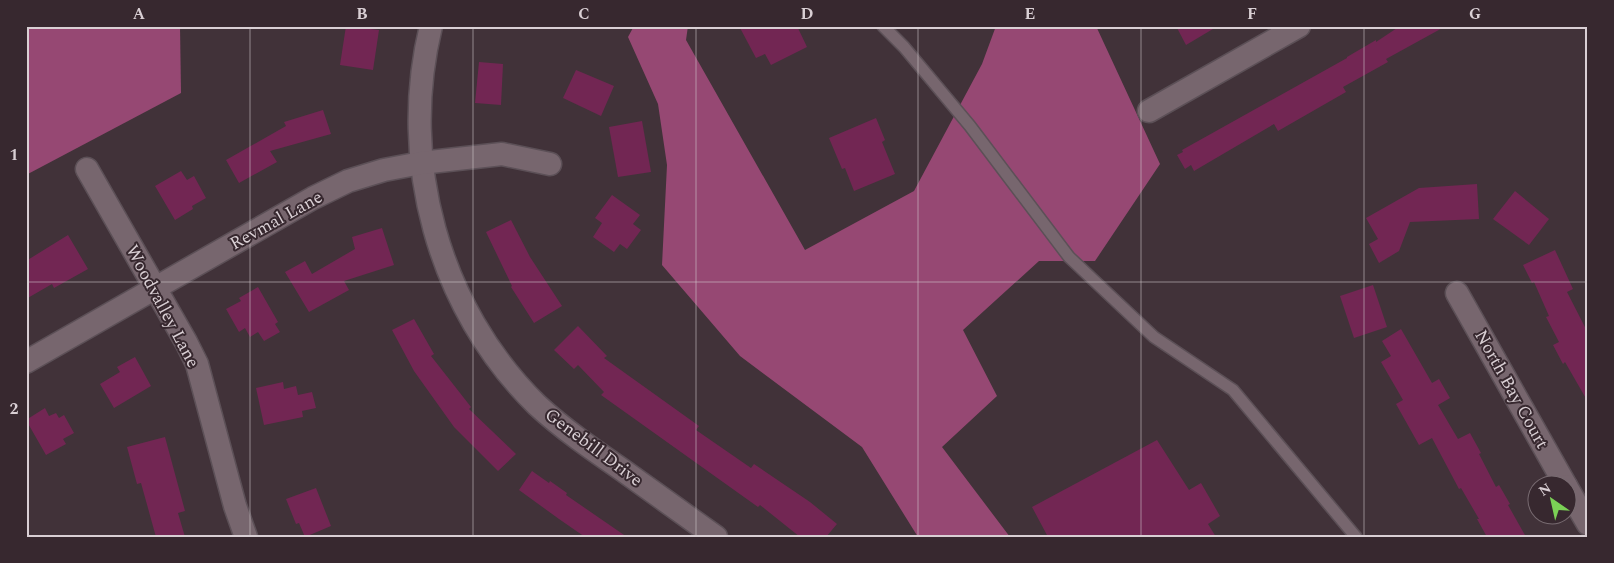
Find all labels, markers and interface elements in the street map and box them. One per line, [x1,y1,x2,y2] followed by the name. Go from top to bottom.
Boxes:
[133,2,146,26] text: A
[356,2,368,26] text: B
[578,2,590,26] text: C
[801,2,814,26] text: D
[1025,2,1035,26] text: E
[1247,2,1257,26] text: F
[1469,2,1481,26] text: G
[10,143,18,167] text: 1
[225,184,328,257] street label: Revmal Lane
[119,240,206,373] street label: Woodvalley Lane
[1468,325,1556,454] street label: North Bay Court
[10,397,19,421] text: 2
[539,402,648,493] street label: Genebill Drive
[1526,476,1576,526] north arrow
[1534,478,1556,502] text: N

